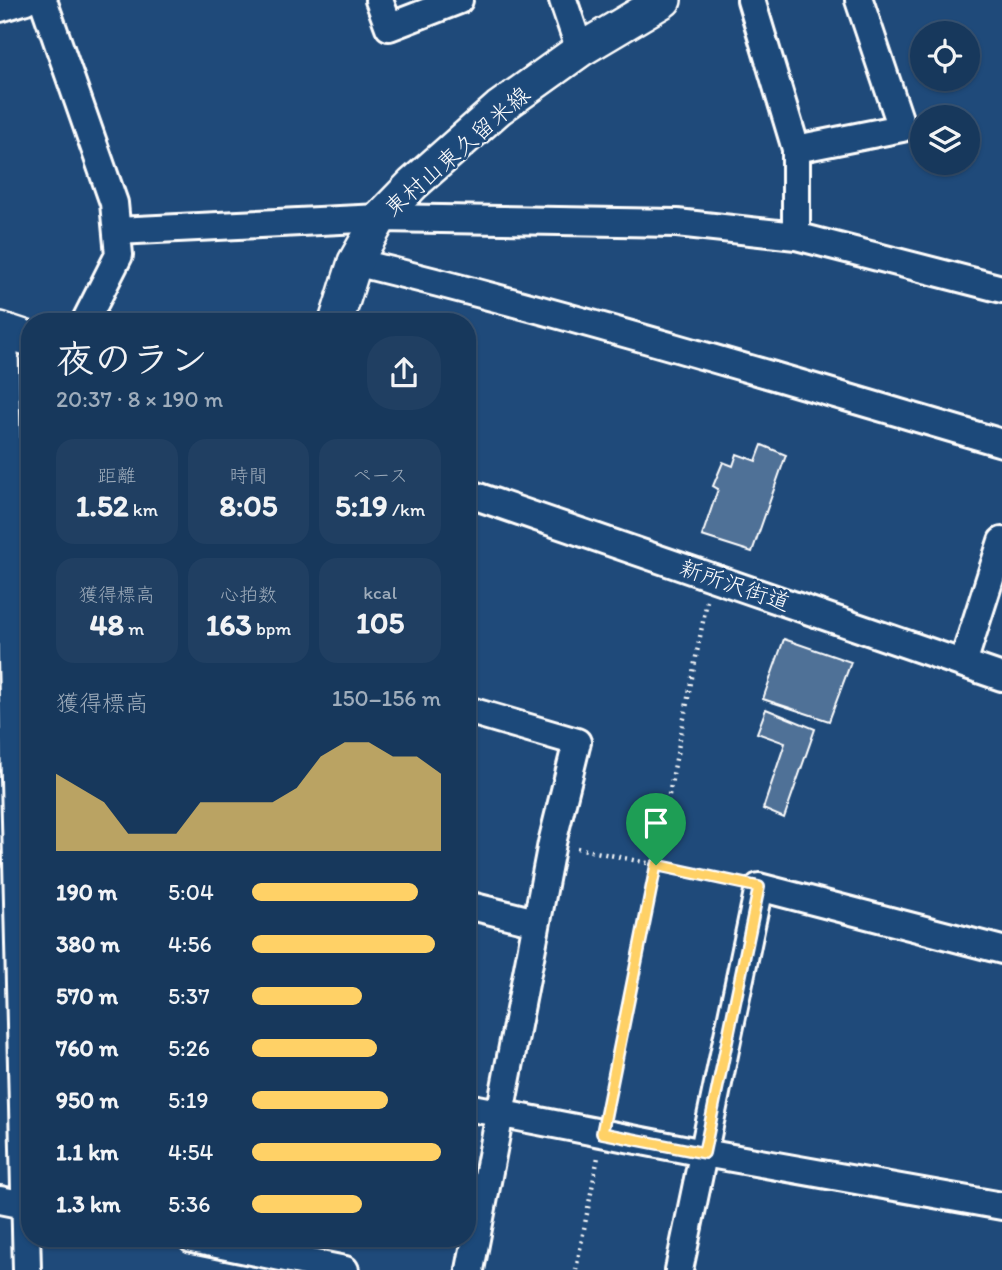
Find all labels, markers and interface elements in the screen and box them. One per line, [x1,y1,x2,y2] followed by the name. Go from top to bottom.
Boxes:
[910,21,980,175] map controls
[910,21,980,91] button: locate
[378,80,536,222] street label: 東村山東久留米線
[910,105,980,175] button: layers
[56,336,208,382] text: 夜のラン
[367,336,441,410] button: share
[56,385,223,413] text: 20:37 · 8 × 190 m
[98,464,136,487] text: 距離
[229,464,268,487] text: 時間
[352,464,408,487] text: ペース
[76,487,129,524] text: 1.52
[219,487,278,524] text: 8:05
[335,487,388,524] text: 5:19
[129,498,158,521] text: km
[388,498,425,521] text: /km
[676,553,794,617] street label: 新所沢街道
[363,581,397,604] text: kcal
[79,583,155,606] text: 獲得標高
[220,583,277,606] text: 心拍数
[356,604,404,641] text: 105
[89,606,124,643] text: 48
[206,606,252,643] text: 163
[124,617,144,640] text: m
[252,617,291,640] text: bpm
[332,684,441,712] text: 150–156 m
[56,689,148,717] text: 獲得標高
[626,793,686,865] pin
[637,804,675,842] icon: arrive
[56,878,117,906] text: 190 m
[168,878,214,906] text: 5:04
[56,930,120,958] text: 380 m
[168,930,212,958] text: 4:56
[56,982,118,1010] text: 570 m
[168,982,210,1010] text: 5:37
[56,1034,118,1062] text: 760 m
[168,1034,210,1062] text: 5:26
[56,1086,119,1114] text: 950 m
[168,1086,208,1114] text: 5:19
[56,1138,119,1166] text: 1.1 km
[168,1138,213,1166] text: 4:54
[56,1190,120,1218] text: 1.3 km
[168,1190,210,1218] text: 5:36

